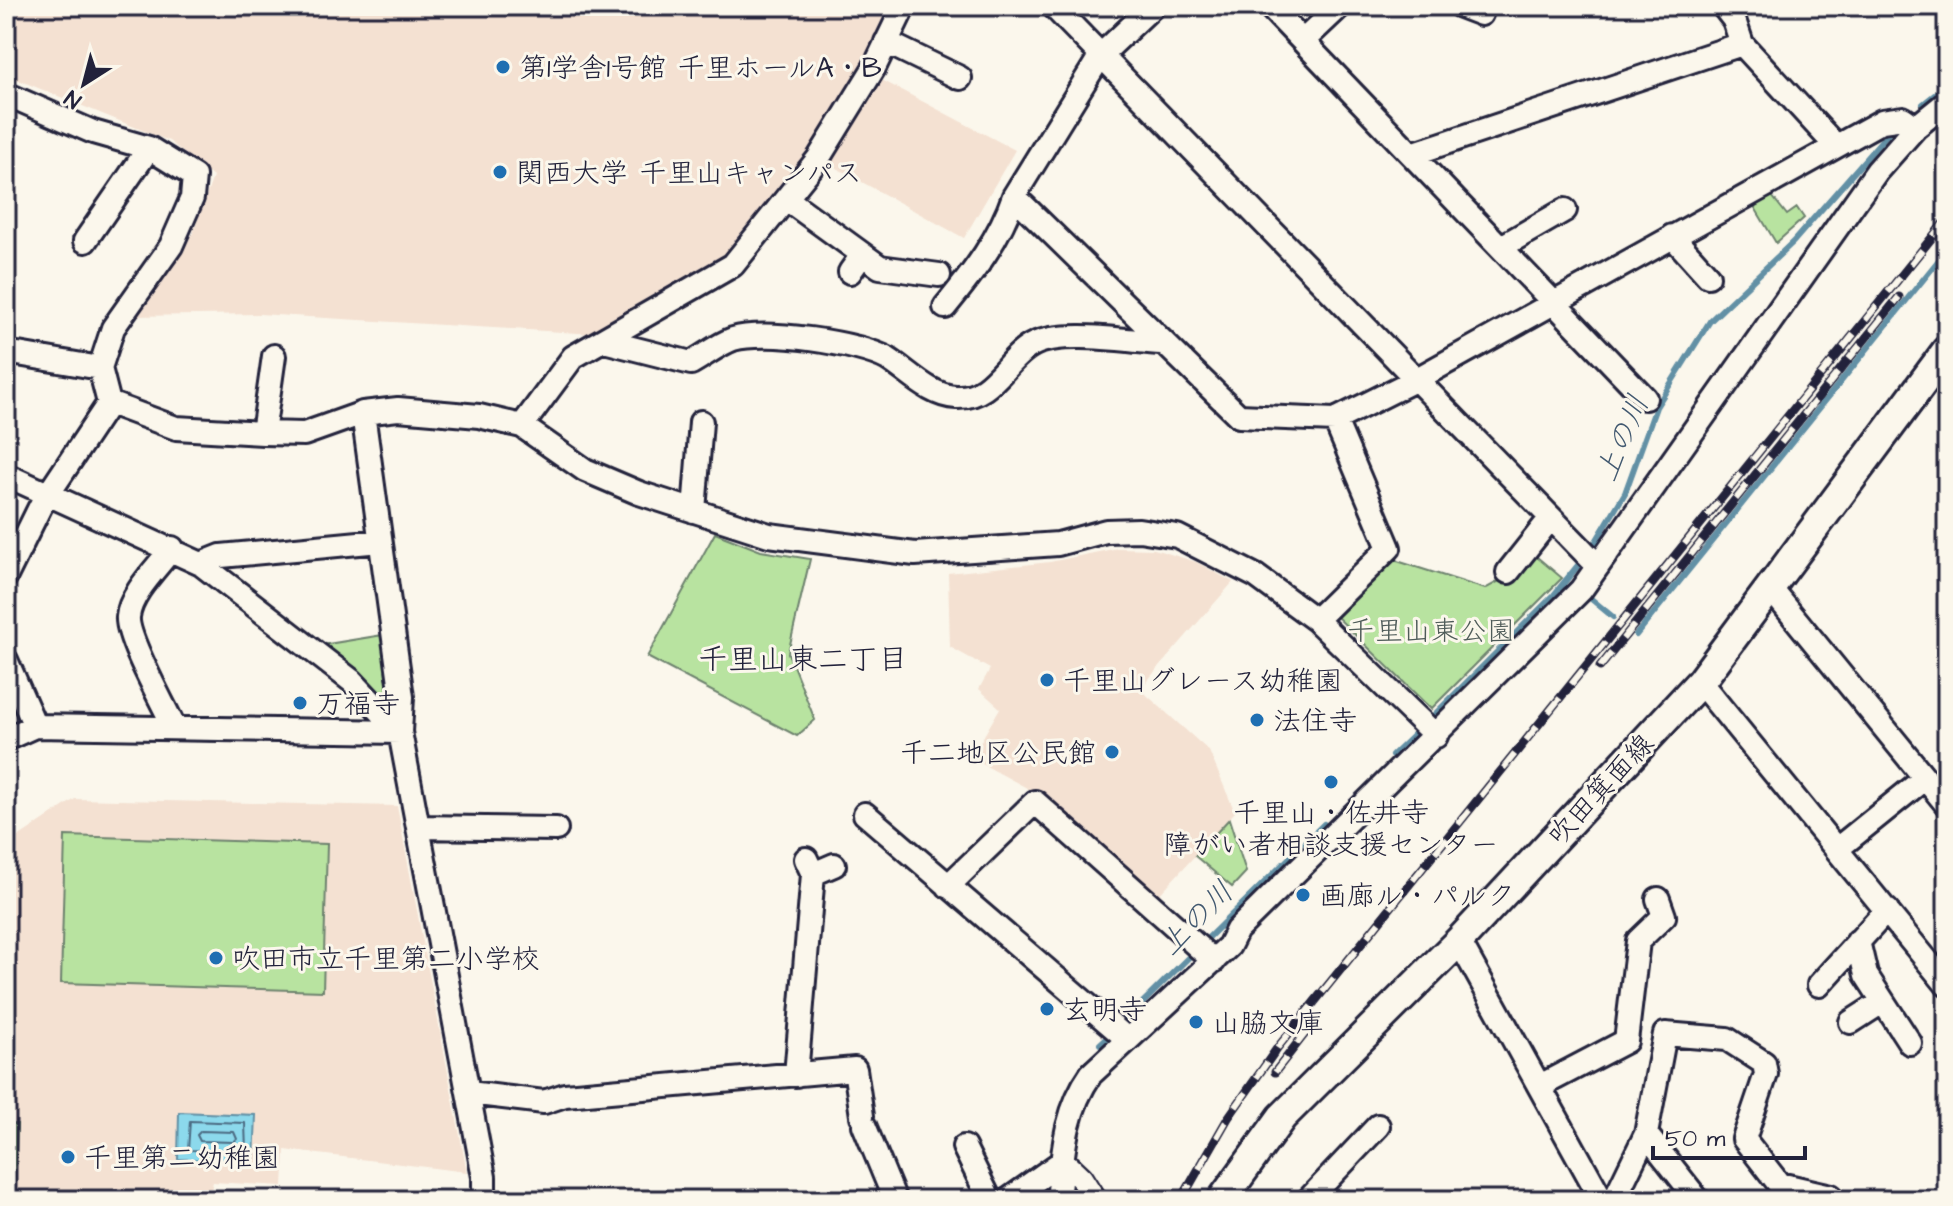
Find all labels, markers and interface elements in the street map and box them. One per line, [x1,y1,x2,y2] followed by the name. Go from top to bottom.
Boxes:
[44,44,124,124] north arrow
[519,49,882,88] place label: 第1学舎1号館 千里ホールA・B
[494,58,512,76] marker: 第1学舎1号館 千里ホールA・B
[58,82,88,116] text: N
[516,154,862,193] place label: 関西大学 千里山キャンパス
[491,163,509,181] marker: 関西大学 千里山キャンパス
[1586,389,1660,488] water label: 上の川
[1347,612,1515,651] park label: 千里山東公園
[698,639,908,681] district label: 千里山東二丁目
[1063,662,1342,701] place label: 千里山グレース幼稚園
[1038,671,1056,689] marker: 千里山グレース幼稚園
[316,685,400,724] place label: 万福寺
[291,694,309,712] marker: 万福寺
[1273,702,1357,741] place label: 法住寺
[1248,711,1266,729] marker: 法住寺
[1539,726,1663,855] street label: 吹田箕面線
[900,734,1096,773] place label: 千二地区公民館
[1103,743,1121,761] marker: 千二地区公民館
[1322,773,1340,791] marker: 千里山・佐井寺 障がい者相談支援センター
[1164,794,1498,865] place label: 千里山・佐井寺 障がい者相談支援センター
[1150,872,1243,965] water label: 上の川
[1319,877,1515,916] place label: 画廊ル・パルク
[1294,886,1312,904] marker: 画廊ル・パルク
[232,940,540,979] place label: 吹田市立千里第二小学校
[207,949,225,967] marker: 吹田市立千里第二小学校
[1063,991,1147,1030] place label: 玄明寺
[1038,1000,1056,1018] marker: 玄明寺
[1212,1004,1324,1043] place label: 山脇文庫
[1187,1013,1205,1031] marker: 山脇文庫
[1653,1110,1805,1160] scale bar
[1665,1122,1726,1156] text: 50 m
[84,1139,280,1178] place label: 千里第二幼稚園
[59,1148,77,1166] marker: 千里第二幼稚園

